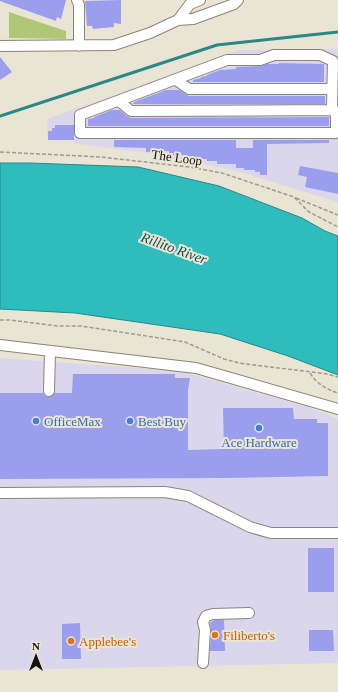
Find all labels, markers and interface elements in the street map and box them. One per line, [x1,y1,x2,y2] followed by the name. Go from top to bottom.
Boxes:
[151,147,203,168] street label: The Loop
[138,229,209,267] water label: Rillito River
[44,414,101,429] place label: OfficeMax
[138,414,187,429] place label: Best Buy
[31,416,41,426] marker: OfficeMax
[125,416,135,426] marker: Best Buy
[254,423,264,433] marker: Ace Hardware
[221,435,297,450] place label: Ace Hardware
[223,628,275,643] place label: Filiberto's
[210,630,220,640] marker: Filiberto's
[79,634,136,649] place label: Applebee's
[16,636,56,676] north arrow
[66,636,76,646] marker: Applebee's
[32,640,40,652] text: N

